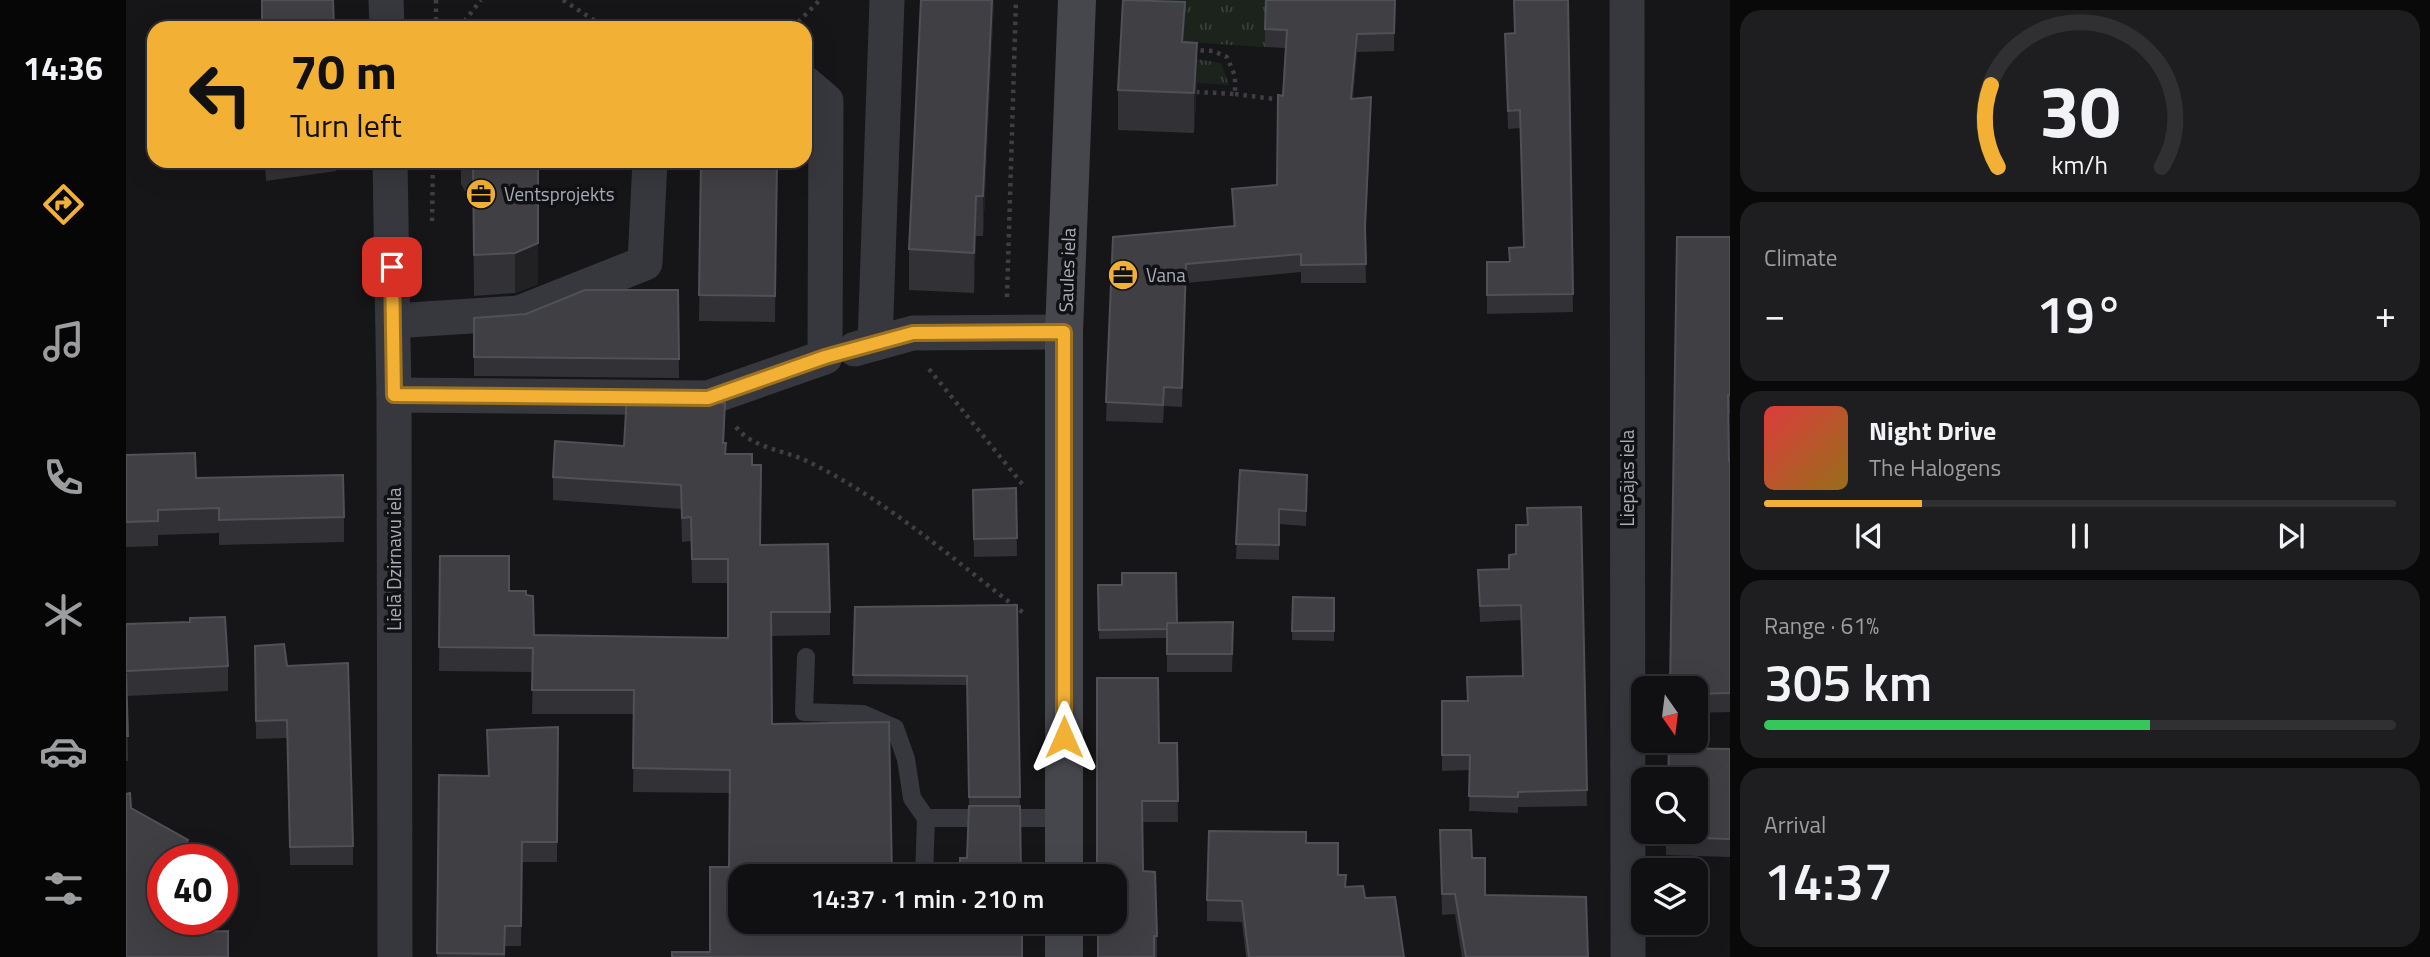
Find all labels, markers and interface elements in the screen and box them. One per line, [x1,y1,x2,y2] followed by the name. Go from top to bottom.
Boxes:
[290,33,397,108] text: 70 m
[23,44,103,92] text: 14:36
[175,49,266,140] icon: left
[2039,55,2121,165] text: 30
[290,101,402,149] text: Turn left
[2052,146,2108,184] text: km/h
[464,177,498,211] office icon: Ventsprojekts
[504,179,615,208] place label: Ventsprojekts
[39,180,88,229] icon: directions
[1051,227,1082,313] street label: Saules iela
[362,237,422,297] pin
[1764,240,1837,275] text: Climate
[373,248,411,286] icon: arrive
[1106,258,1140,292] office icon: Vana
[1146,260,1186,289] place label: Vana
[2036,274,2124,353] text: 19°
[1764,285,1785,343] text: −
[2375,285,2396,343] text: +
[39,317,88,366] icon: music
[1869,411,1996,450] text: Night Drive
[1612,429,1641,526] street label: Liepājas iela
[1869,450,2001,485] text: The Halogens
[39,453,88,502] icon: phone
[379,487,408,631] street label: Lielā Dzirnavu iela
[1850,517,1888,555] icon: previous
[2061,517,2099,555] icon: pause
[2272,517,2310,555] icon: next
[39,590,88,639] icon: climate
[1764,608,1879,643] text: Range · 61%
[1764,642,1932,721] text: 305 km
[1631,676,1708,752] north arrow
[1631,676,1708,935] map controls
[1027,700,1101,774] position arrow
[39,727,88,776] icon: car
[1631,767,1708,844] button: search
[1764,807,1826,842] text: Arrival
[1764,841,1893,920] text: 14:37
[147,844,238,935] speed limit sign: 40
[1631,858,1708,935] button: layers
[39,864,88,913] icon: filters
[811,879,1044,918] text: 14:37 · 1 min · 210 m

